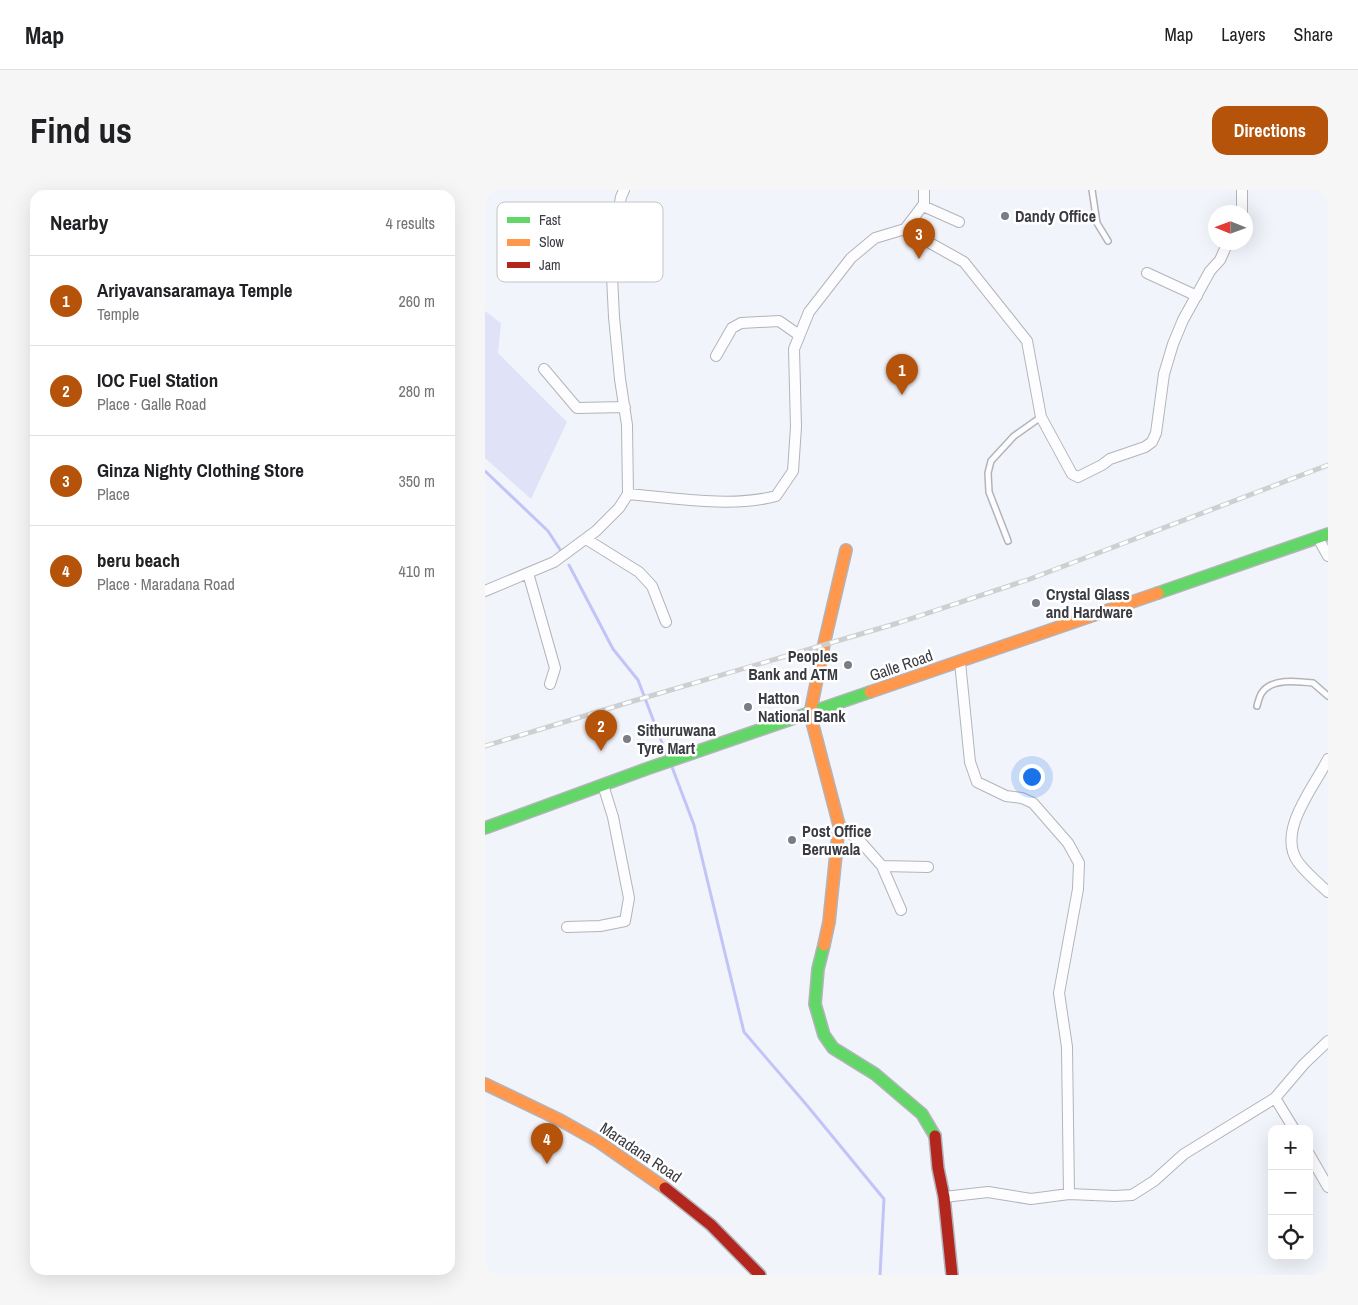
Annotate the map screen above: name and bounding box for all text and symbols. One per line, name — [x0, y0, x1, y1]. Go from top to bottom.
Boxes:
text: Map — [25, 19, 64, 51]
text: Map — [1165, 22, 1193, 47]
text: Layers — [1221, 22, 1266, 47]
text: Share — [1294, 22, 1333, 47]
button: Directions — [1212, 106, 1328, 155]
text: Find us — [30, 107, 132, 154]
legend — [497, 202, 663, 282]
place label: Dandy Office — [1015, 205, 1096, 227]
north arrow — [1208, 205, 1253, 250]
text: Nearby — [50, 208, 108, 237]
marker: Dandy Office — [999, 210, 1011, 222]
text: Fast — [539, 211, 561, 229]
text: 4 results — [385, 212, 435, 234]
pin: 3 — [903, 218, 935, 259]
text: Slow — [539, 233, 565, 251]
text: Jam — [539, 256, 561, 274]
text: Ariyavansaramaya Temple — [97, 277, 292, 303]
text: 1 — [62, 290, 70, 312]
text: 260 m — [399, 290, 435, 312]
text: Temple — [97, 303, 139, 325]
pin: 1 — [886, 354, 918, 395]
text: IOC Fuel Station — [97, 367, 218, 393]
text: 2 — [62, 380, 70, 402]
text: 280 m — [399, 380, 435, 402]
text: Place · Galle Road — [97, 393, 206, 415]
text: Ginza Nighty Clothing Store — [97, 457, 304, 483]
text: 3 — [62, 470, 70, 492]
text: 350 m — [399, 470, 435, 492]
text: Place — [97, 483, 130, 505]
text: beru beach — [97, 547, 180, 573]
text: 4 — [62, 560, 70, 582]
text: 410 m — [399, 560, 435, 582]
text: Place · Maradana Road — [97, 573, 235, 595]
place label: Crystal Glass and Hardware — [1046, 583, 1133, 623]
marker: Crystal Glass and Hardware — [1030, 597, 1042, 609]
street label: Galle Road — [866, 644, 936, 686]
place label: Peoples Bank and ATM — [748, 645, 838, 685]
marker: Peoples Bank and ATM — [842, 659, 854, 671]
place label: Hatton National Bank — [758, 687, 846, 727]
marker: Hatton National Bank — [742, 701, 754, 713]
pin: 2 — [585, 710, 617, 751]
place label: Sithuruwana Tyre Mart — [637, 719, 716, 759]
marker: Sithuruwana Tyre Mart — [621, 733, 633, 745]
your location — [1019, 764, 1045, 790]
place label: Post Office Beruwala — [802, 820, 871, 860]
marker: Post Office Beruwala — [786, 834, 798, 846]
street label: Maradana Road — [596, 1117, 686, 1187]
pin: 4 — [531, 1123, 563, 1164]
map controls — [1268, 1125, 1313, 1260]
button: + — [1268, 1125, 1313, 1170]
button: − — [1268, 1170, 1313, 1215]
button: locate — [1268, 1215, 1313, 1260]

